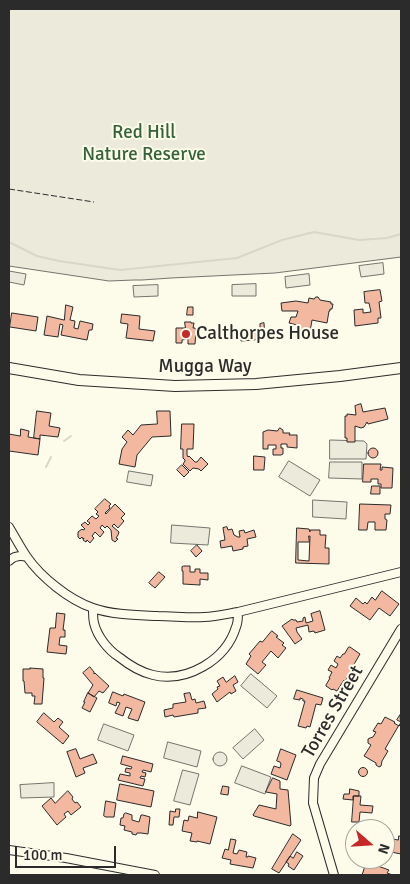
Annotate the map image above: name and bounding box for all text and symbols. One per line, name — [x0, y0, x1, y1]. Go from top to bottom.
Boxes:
park label: Red Hill Nature Reserve — [82, 122, 206, 166]
place label: Calthorpes House — [196, 323, 339, 345]
marker: Calthorpes House — [180, 328, 192, 340]
street label: Mugga Way — [158, 356, 252, 378]
street label: Torres Street — [297, 662, 369, 762]
north arrow — [345, 819, 395, 869]
scale bar — [18, 836, 119, 868]
text: N — [374, 841, 393, 856]
text: 100 m — [23, 846, 63, 864]

